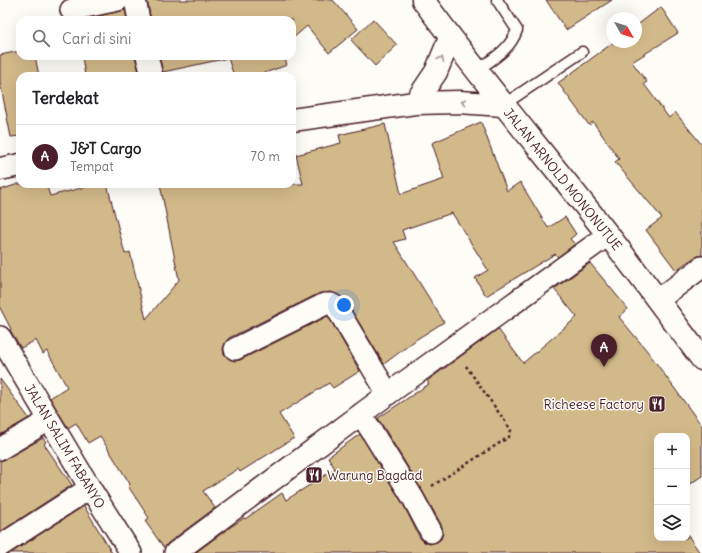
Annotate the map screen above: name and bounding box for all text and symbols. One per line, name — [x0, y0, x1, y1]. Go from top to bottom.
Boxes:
north arrow — [606, 12, 642, 48]
search box — [16, 16, 296, 60]
icon: search — [30, 27, 52, 49]
text: Cari di sini — [62, 29, 131, 48]
one-way arrow — [437, 56, 445, 63]
text: Terdekat — [32, 87, 99, 109]
one-way arrow — [461, 98, 467, 107]
street label: JALAN ARNOLD MONONUTUE — [500, 105, 626, 254]
text: J&T Cargo — [70, 139, 141, 158]
text: A — [41, 148, 49, 165]
text: 70 m — [251, 148, 280, 165]
text: Tempat — [70, 158, 114, 175]
your location — [334, 295, 354, 315]
pin: A — [591, 334, 617, 367]
street label: JALAN SALIM FABANYO — [21, 381, 109, 512]
restaurant icon: Richeese Factory — [647, 394, 667, 414]
place label: Richeese Factory — [544, 396, 644, 413]
map controls — [654, 433, 690, 541]
button: + — [654, 433, 690, 469]
restaurant icon: Warung Bagdad — [304, 465, 324, 485]
place label: Warung Bagdad — [327, 467, 423, 484]
button: − — [654, 469, 690, 505]
button: layers — [654, 505, 690, 541]

